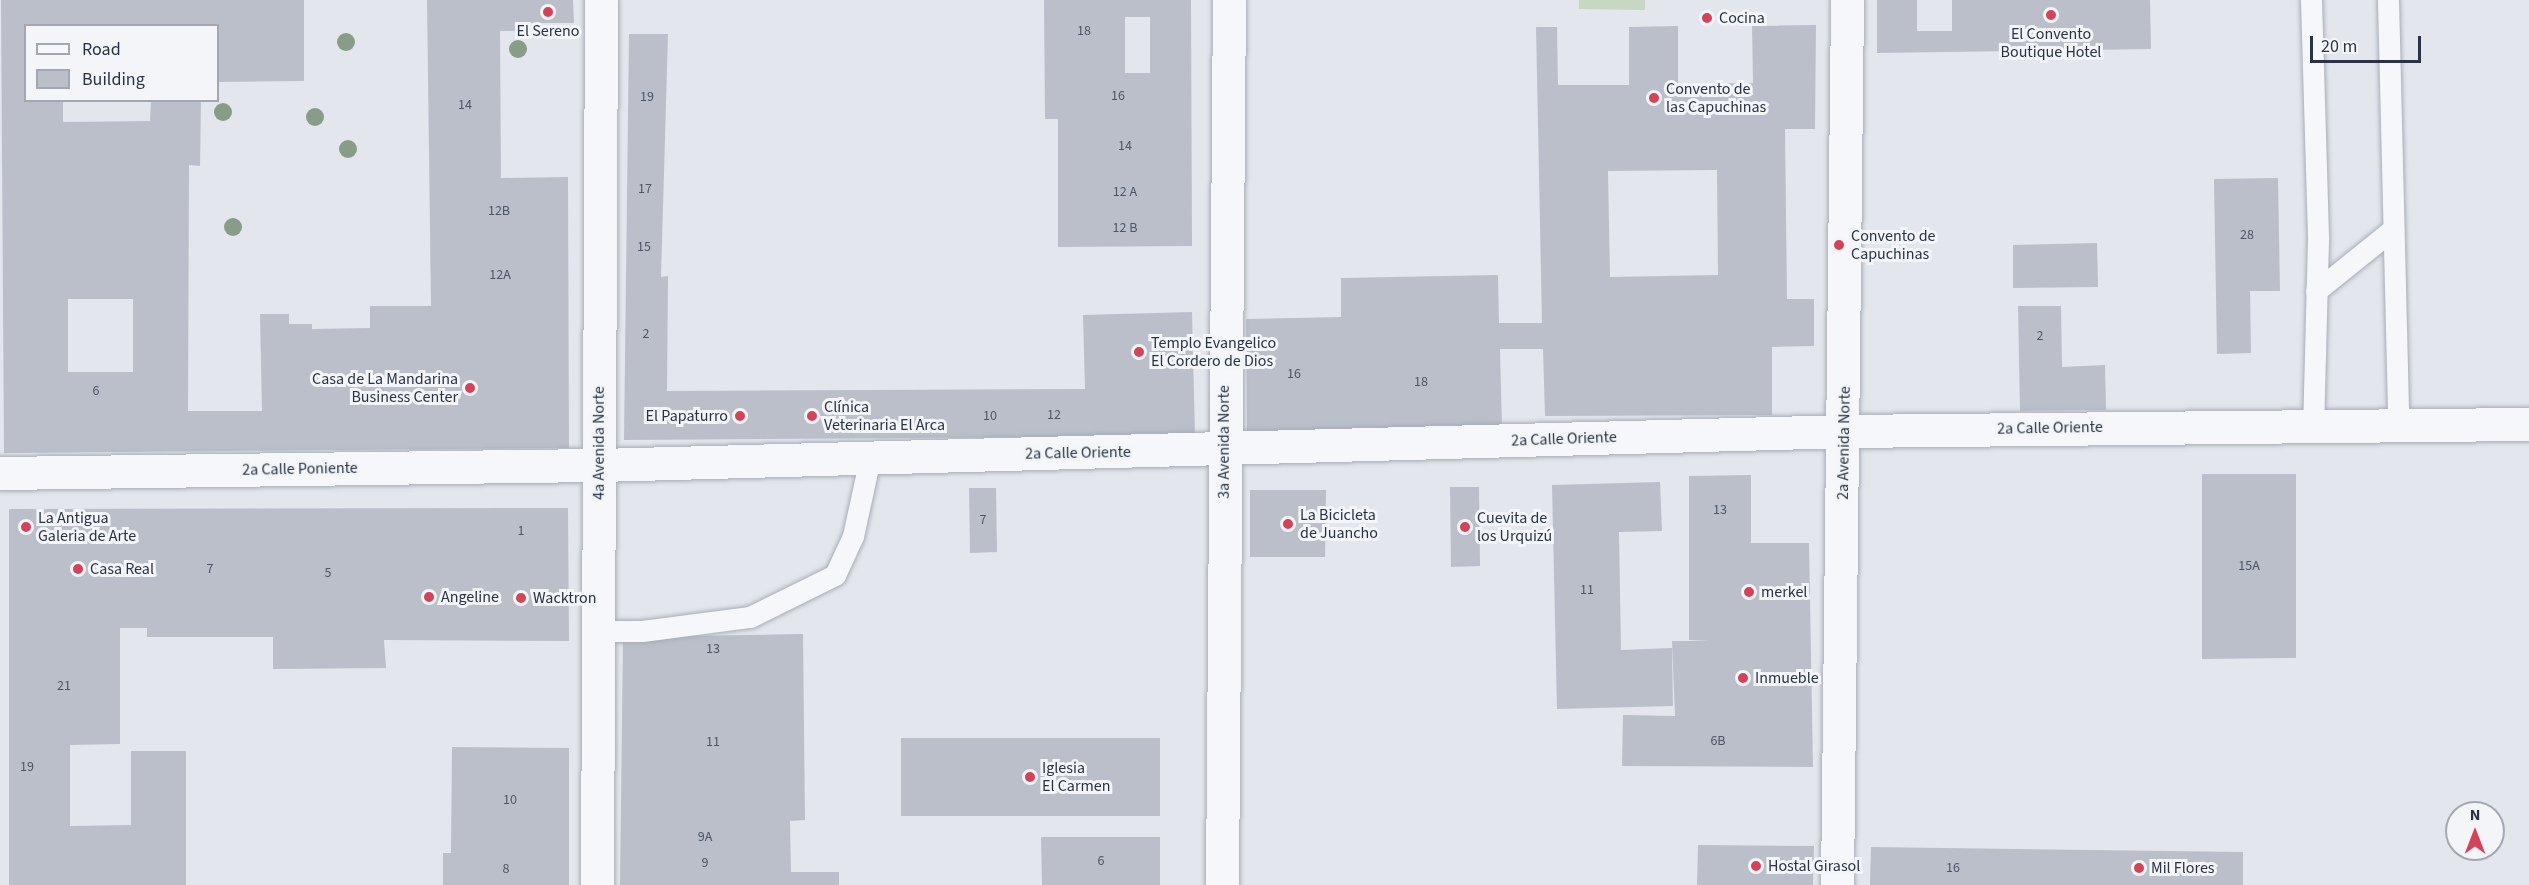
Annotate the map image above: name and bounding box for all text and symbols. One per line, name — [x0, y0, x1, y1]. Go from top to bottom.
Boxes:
marker: El Sereno — [541, 5, 555, 19]
place label: Cocina — [1719, 8, 1765, 28]
marker: El Convento Boutique Hotel — [2044, 8, 2058, 22]
marker: Cocina — [1700, 11, 1714, 25]
place label: El Sereno — [517, 21, 579, 41]
house number: 18 — [1077, 23, 1091, 39]
legend — [24, 24, 219, 102]
place label: El Convento Boutique Hotel — [2001, 24, 2101, 62]
scale bar — [2313, 24, 2424, 62]
text: 20 m — [2321, 34, 2357, 59]
text: Road — [82, 37, 121, 62]
text: Building — [82, 67, 145, 92]
place label: Convento de las Capuchinas — [1666, 79, 1766, 117]
house number: 16 — [1111, 88, 1125, 104]
house number: 19 — [640, 89, 654, 105]
marker: Convento de las Capuchinas — [1647, 91, 1661, 105]
house number: 14 — [458, 97, 472, 113]
house number: 14 — [1118, 138, 1132, 154]
house number: 17 — [638, 181, 652, 197]
house number: 12 A — [1113, 184, 1137, 200]
house number: 12B — [488, 203, 510, 219]
house number: 12 B — [1113, 220, 1137, 236]
place label: Convento de Capuchinas — [1851, 226, 1936, 264]
house number: 28 — [2240, 227, 2254, 243]
marker: Convento de Capuchinas — [1832, 238, 1846, 252]
house number: 15 — [637, 239, 651, 255]
house number: 12A — [489, 267, 511, 283]
house number: 2 — [643, 326, 649, 342]
house number: 2 — [2037, 328, 2043, 344]
place label: Templo Evangelico El Cordero de Dios — [1151, 333, 1276, 371]
marker: Templo Evangelico El Cordero de Dios — [1132, 345, 1146, 359]
house number: 16 — [1287, 366, 1301, 382]
place label: Casa de La Mandarina Business Center — [312, 369, 458, 407]
house number: 18 — [1414, 374, 1428, 390]
marker: Casa de La Mandarina Business Center — [463, 381, 477, 395]
house number: 6 — [93, 383, 99, 399]
street label: 3a Avenida Norte — [1214, 385, 1234, 499]
street label: 4a Avenida Norte — [589, 386, 609, 500]
street label: 2a Avenida Norte — [1833, 386, 1855, 500]
place label: Clínica Veterinaria El Arca — [824, 397, 945, 435]
place label: El Papaturro — [646, 406, 728, 426]
house number: 12 — [1047, 407, 1061, 423]
house number: 10 — [983, 408, 997, 424]
marker: El Papaturro — [733, 409, 747, 423]
marker: Clínica Veterinaria El Arca — [805, 409, 819, 423]
street label: 2a Calle Oriente — [1997, 417, 2103, 439]
street label: 2a Calle Oriente — [1511, 428, 1617, 450]
street label: 2a Calle Oriente — [1025, 442, 1131, 464]
street label: 2a Calle Poniente — [242, 458, 358, 480]
house number: 13 — [1713, 502, 1727, 518]
place label: La Bicicleta de Juancho — [1300, 505, 1378, 543]
place label: La Antigua Galeria de Arte — [38, 508, 136, 546]
place label: Cuevita de los Urquizú — [1477, 508, 1552, 546]
house number: 7 — [980, 512, 986, 528]
marker: La Bicicleta de Juancho — [1281, 517, 1295, 531]
marker: La Antigua Galeria de Arte — [19, 520, 33, 534]
marker: Cuevita de los Urquizú — [1458, 520, 1472, 534]
house number: 1 — [518, 523, 524, 539]
house number: 15A — [2238, 558, 2260, 574]
place label: Casa Real — [90, 559, 154, 579]
house number: 7 — [207, 561, 213, 577]
marker: Casa Real — [71, 562, 85, 576]
house number: 5 — [325, 565, 331, 581]
house number: 11 — [1580, 582, 1594, 598]
place label: merkel — [1761, 582, 1807, 602]
marker: merkel — [1742, 585, 1756, 599]
place label: Angeline — [441, 587, 499, 607]
place label: Wacktron — [533, 588, 596, 608]
marker: Angeline — [422, 590, 436, 604]
marker: Wacktron — [514, 591, 528, 605]
house number: 13 — [706, 641, 720, 657]
place label: Inmueble — [1755, 668, 1819, 688]
marker: Inmueble — [1736, 671, 1750, 685]
house number: 21 — [57, 678, 71, 694]
house number: 6B — [1710, 733, 1726, 749]
house number: 11 — [706, 734, 720, 750]
place label: Iglesia El Carmen — [1042, 758, 1110, 796]
house number: 19 — [20, 759, 34, 775]
marker: Iglesia El Carmen — [1023, 770, 1037, 784]
house number: 10 — [503, 792, 517, 808]
north arrow — [2445, 801, 2505, 861]
text: N — [2470, 804, 2480, 826]
house number: 9A — [698, 829, 712, 845]
house number: 6 — [1098, 853, 1104, 869]
house number: 9 — [702, 855, 708, 871]
place label: Hostal Girasol — [1768, 856, 1860, 876]
place label: Mil Flores — [2151, 858, 2215, 878]
marker: Hostal Girasol — [1749, 859, 1763, 873]
house number: 16 — [1946, 860, 1960, 876]
house number: 8 — [503, 861, 509, 877]
marker: Mil Flores — [2132, 861, 2146, 875]

